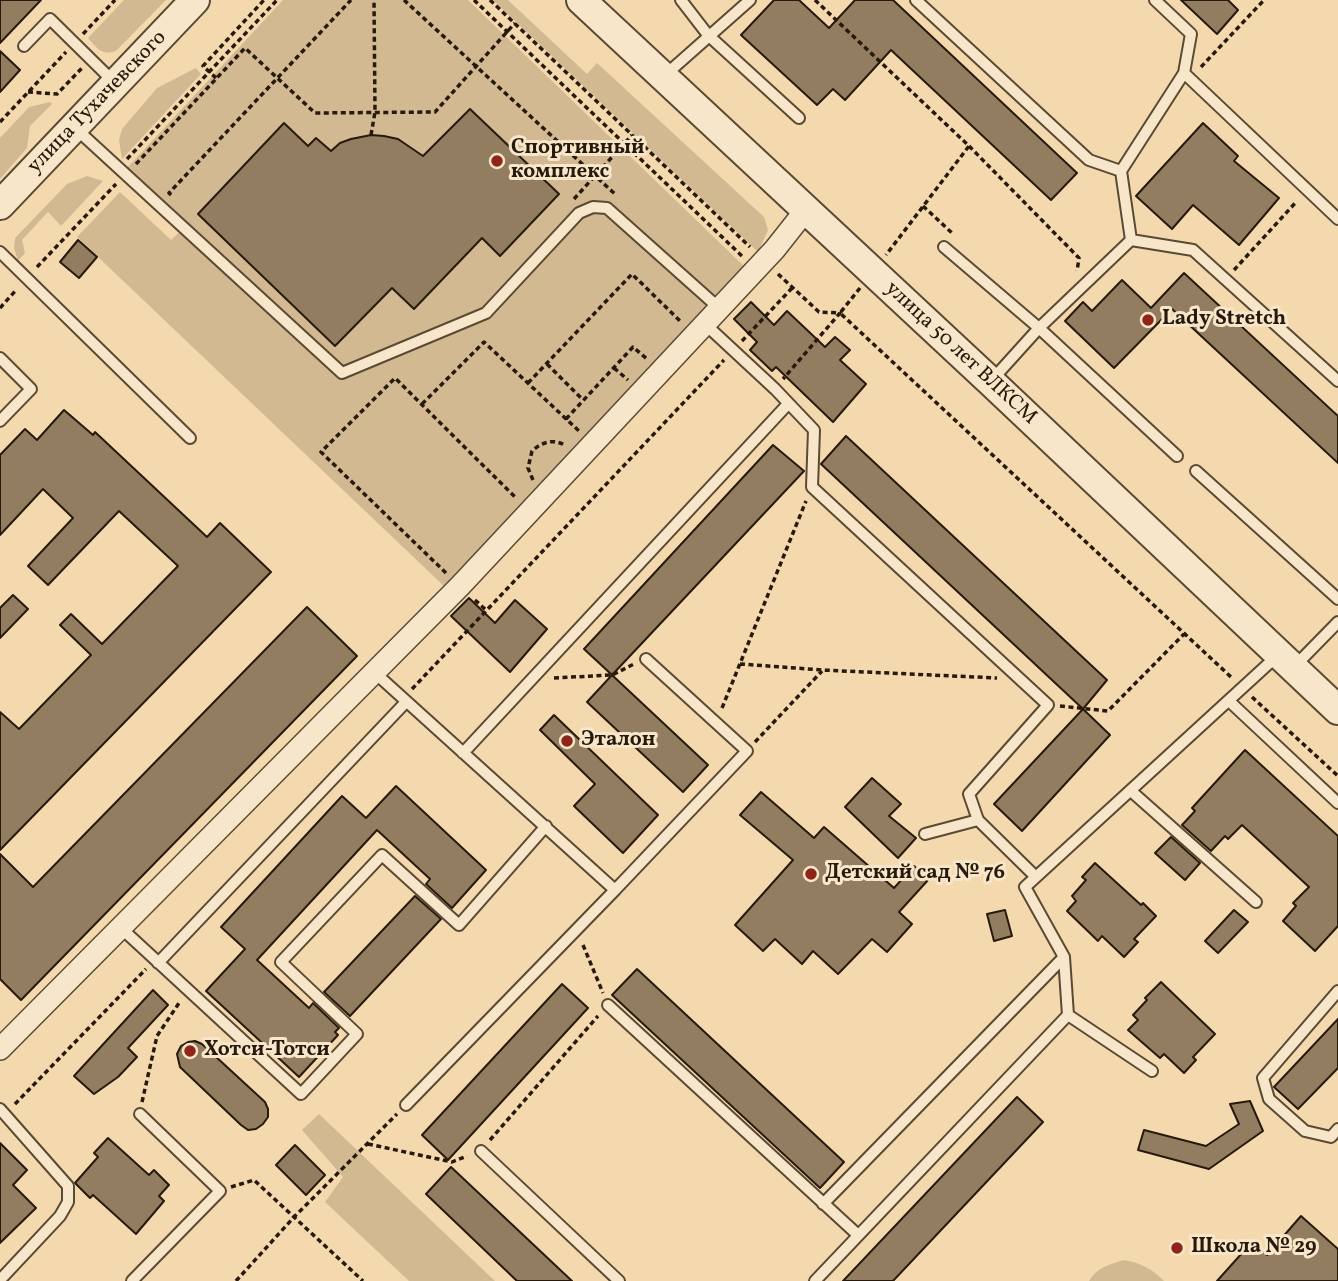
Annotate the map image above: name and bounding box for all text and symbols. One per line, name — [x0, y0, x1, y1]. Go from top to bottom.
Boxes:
street label: улица Тухачевского — [23, 26, 173, 180]
place label: Спортивный комплекс — [511, 136, 645, 186]
marker: Спортивный комплекс — [489, 153, 505, 169]
street label: улица 50 лет ВЛКСМ — [879, 277, 1041, 431]
place label: Lady Stretch — [1162, 307, 1286, 333]
marker: Lady Stretch — [1140, 312, 1156, 328]
place label: Эталон — [581, 728, 655, 754]
marker: Эталон — [559, 733, 575, 749]
place label: Детский сад № 76 — [825, 861, 1005, 887]
marker: Детский сад № 76 — [803, 866, 819, 882]
place label: Хотси-Тотси — [204, 1038, 330, 1064]
marker: Хотси-Тотси — [182, 1043, 198, 1059]
place label: Школа № 29 — [1191, 1235, 1317, 1261]
marker: Школа № 29 — [1169, 1240, 1185, 1256]

